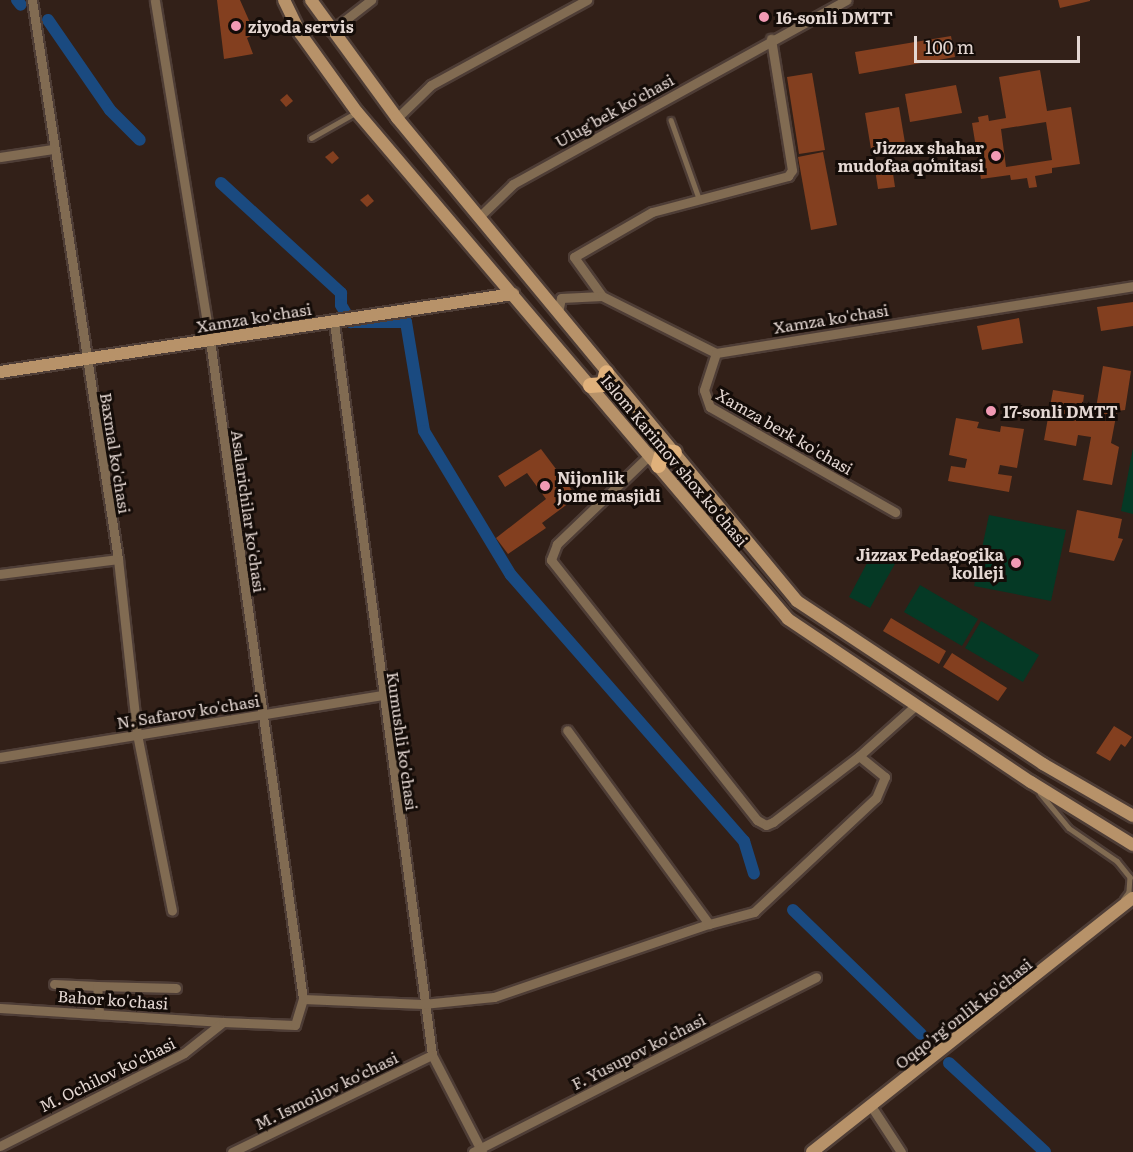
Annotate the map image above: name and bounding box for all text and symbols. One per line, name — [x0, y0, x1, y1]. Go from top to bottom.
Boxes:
place label: 16-sonli DMTT — [776, 7, 893, 27]
marker: 16-sonli DMTT — [757, 10, 771, 24]
place label: ziyoda servis — [248, 16, 354, 36]
marker: ziyoda servis — [229, 19, 243, 33]
scale bar — [917, 24, 1084, 62]
text: 100 m — [925, 33, 974, 60]
street label: Ulug'bek ko'chasi — [551, 69, 677, 151]
place label: Jizzax shahar mudofaa qoʻmitasi — [837, 137, 984, 175]
marker: Jizzax shahar mudofaa qoʻmitasi — [989, 149, 1003, 163]
street label: Xamza ko'chasi — [195, 298, 313, 336]
street label: Xamza ko'chasi — [772, 299, 890, 337]
street label: Islom Karimov shox ko'chasi — [598, 370, 752, 550]
street label: Xamza berk ko'chasi — [713, 384, 857, 478]
street label: Baxmal ko'chasi — [97, 391, 135, 515]
place label: 17-sonli DMTT — [1003, 401, 1118, 421]
marker: 17-sonli DMTT — [984, 404, 998, 418]
street label: Asalarichilar ko'chasi — [228, 428, 270, 594]
place label: Nijonlik jome masjidi — [557, 467, 661, 505]
marker: Nijonlik jome masjidi — [538, 479, 552, 493]
place label: Jizzax Pedagogika kolleji — [856, 544, 1004, 582]
marker: Jizzax Pedagogika kolleji — [1009, 556, 1023, 570]
street label: Kumushli ko'chasi — [384, 670, 422, 812]
street label: N. Safarov ko'chasi — [115, 690, 261, 732]
street label: Oqqo'rg'onlik ko'chasi — [891, 954, 1035, 1072]
street label: Bahor ko'chasi — [57, 986, 169, 1012]
street label: F. Yusupov ko'chasi — [568, 1009, 708, 1093]
street label: M. Ochilov ko'chasi — [36, 1033, 178, 1115]
street label: M. Ismoilov ko'chasi — [251, 1047, 401, 1133]

